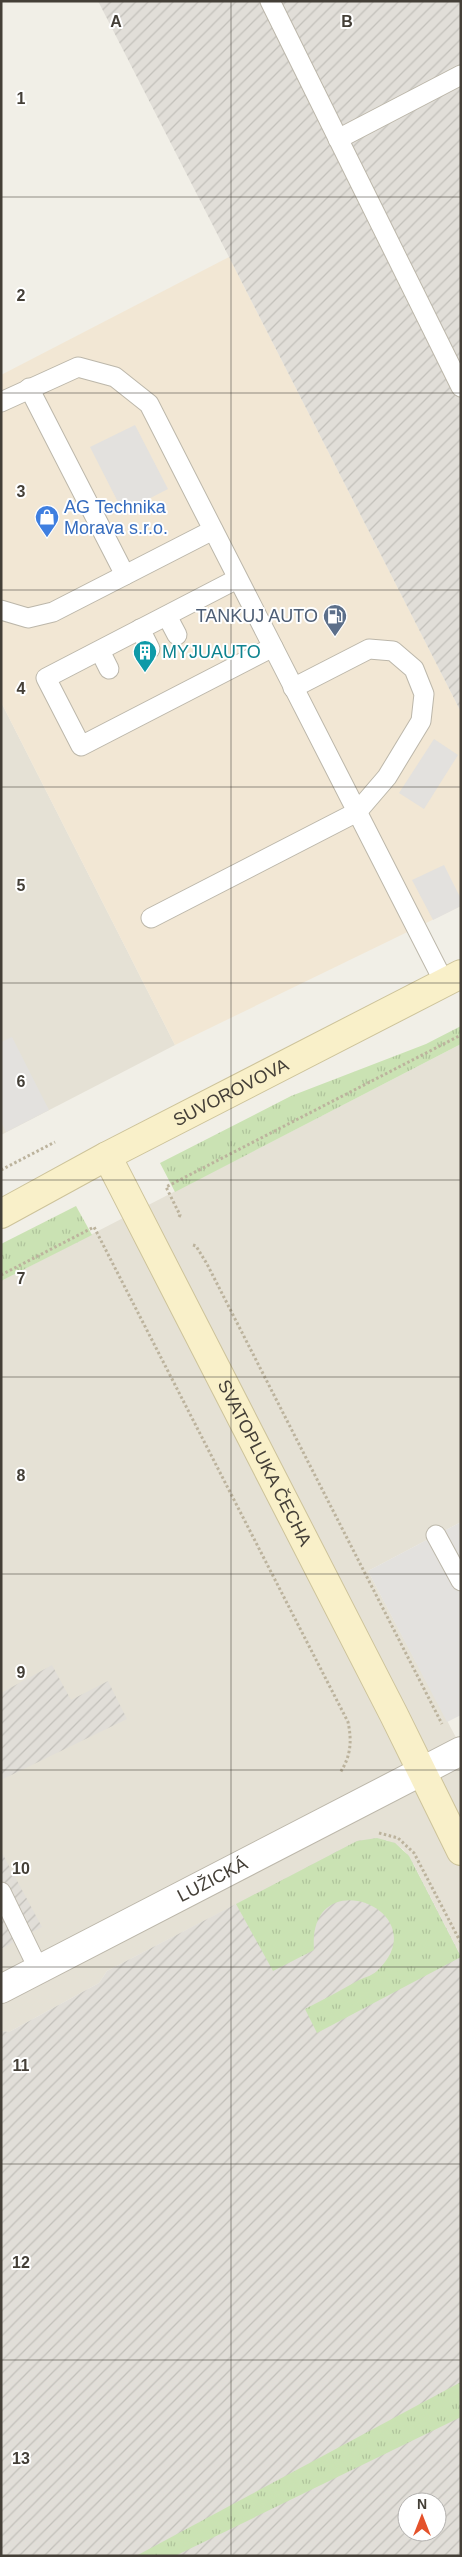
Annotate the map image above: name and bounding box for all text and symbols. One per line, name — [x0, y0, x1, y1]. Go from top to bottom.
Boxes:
text: A — [110, 13, 122, 30]
text: B — [341, 13, 353, 30]
text: 1 — [17, 90, 26, 107]
text: 2 — [17, 287, 26, 304]
text: 3 — [17, 483, 26, 500]
place label: AG Technika Morava s.r.o. — [64, 497, 168, 538]
shop icon: AG Technika Morava s.r.o. — [34, 504, 60, 538]
fuel station icon: TANKUJ AUTO — [322, 603, 348, 637]
place label: TANKUJ AUTO — [196, 606, 318, 626]
building icon: MYJUAUTO — [132, 639, 158, 673]
place label: MYJUAUTO — [162, 642, 261, 662]
text: 4 — [17, 680, 26, 697]
text: 5 — [17, 877, 26, 894]
street label: SUVOROVOVA — [170, 1054, 292, 1130]
text: 6 — [17, 1073, 26, 1090]
text: 7 — [17, 1270, 26, 1287]
street label: SVATOPLUKA ČECHA — [214, 1376, 316, 1549]
text: 8 — [17, 1467, 26, 1484]
text: 9 — [17, 1664, 26, 1681]
street label: LUŽICKÁ — [174, 1853, 251, 1906]
text: 10 — [12, 1860, 30, 1877]
text: 11 — [13, 2057, 30, 2074]
text: 12 — [12, 2254, 30, 2271]
text: 13 — [12, 2450, 30, 2467]
north arrow — [397, 2492, 447, 2542]
text: N — [417, 2496, 427, 2512]

